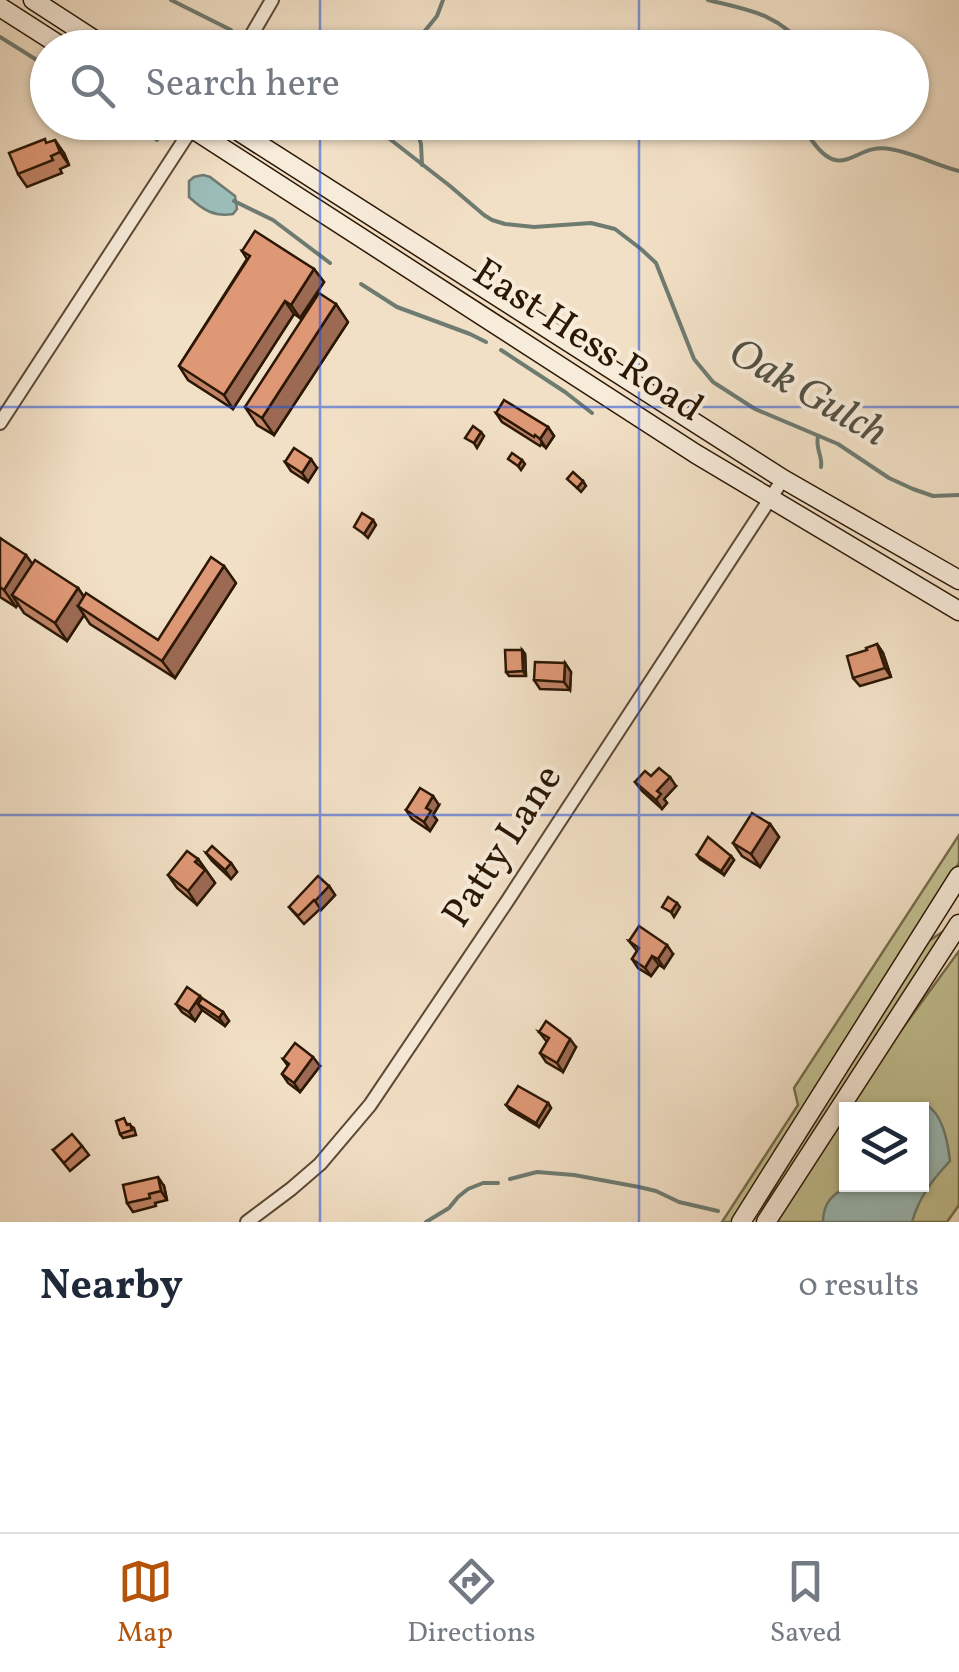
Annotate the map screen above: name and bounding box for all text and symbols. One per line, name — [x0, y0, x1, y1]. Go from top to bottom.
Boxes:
search box — [30, 30, 929, 140]
icon: search — [65, 58, 120, 113]
text: Search here — [145, 59, 340, 112]
street label: East Hess Road — [461, 246, 713, 438]
water label: Oak Gulch — [717, 325, 897, 463]
street label: Patty Lane — [430, 755, 578, 939]
map controls — [839, 1102, 929, 1192]
button: layers — [839, 1102, 929, 1192]
text: Nearby — [40, 1258, 183, 1317]
text: 0 results — [799, 1265, 919, 1309]
tab: Map — [117, 1554, 173, 1653]
tab: Directions — [407, 1554, 536, 1653]
tab: Saved — [770, 1554, 842, 1653]

